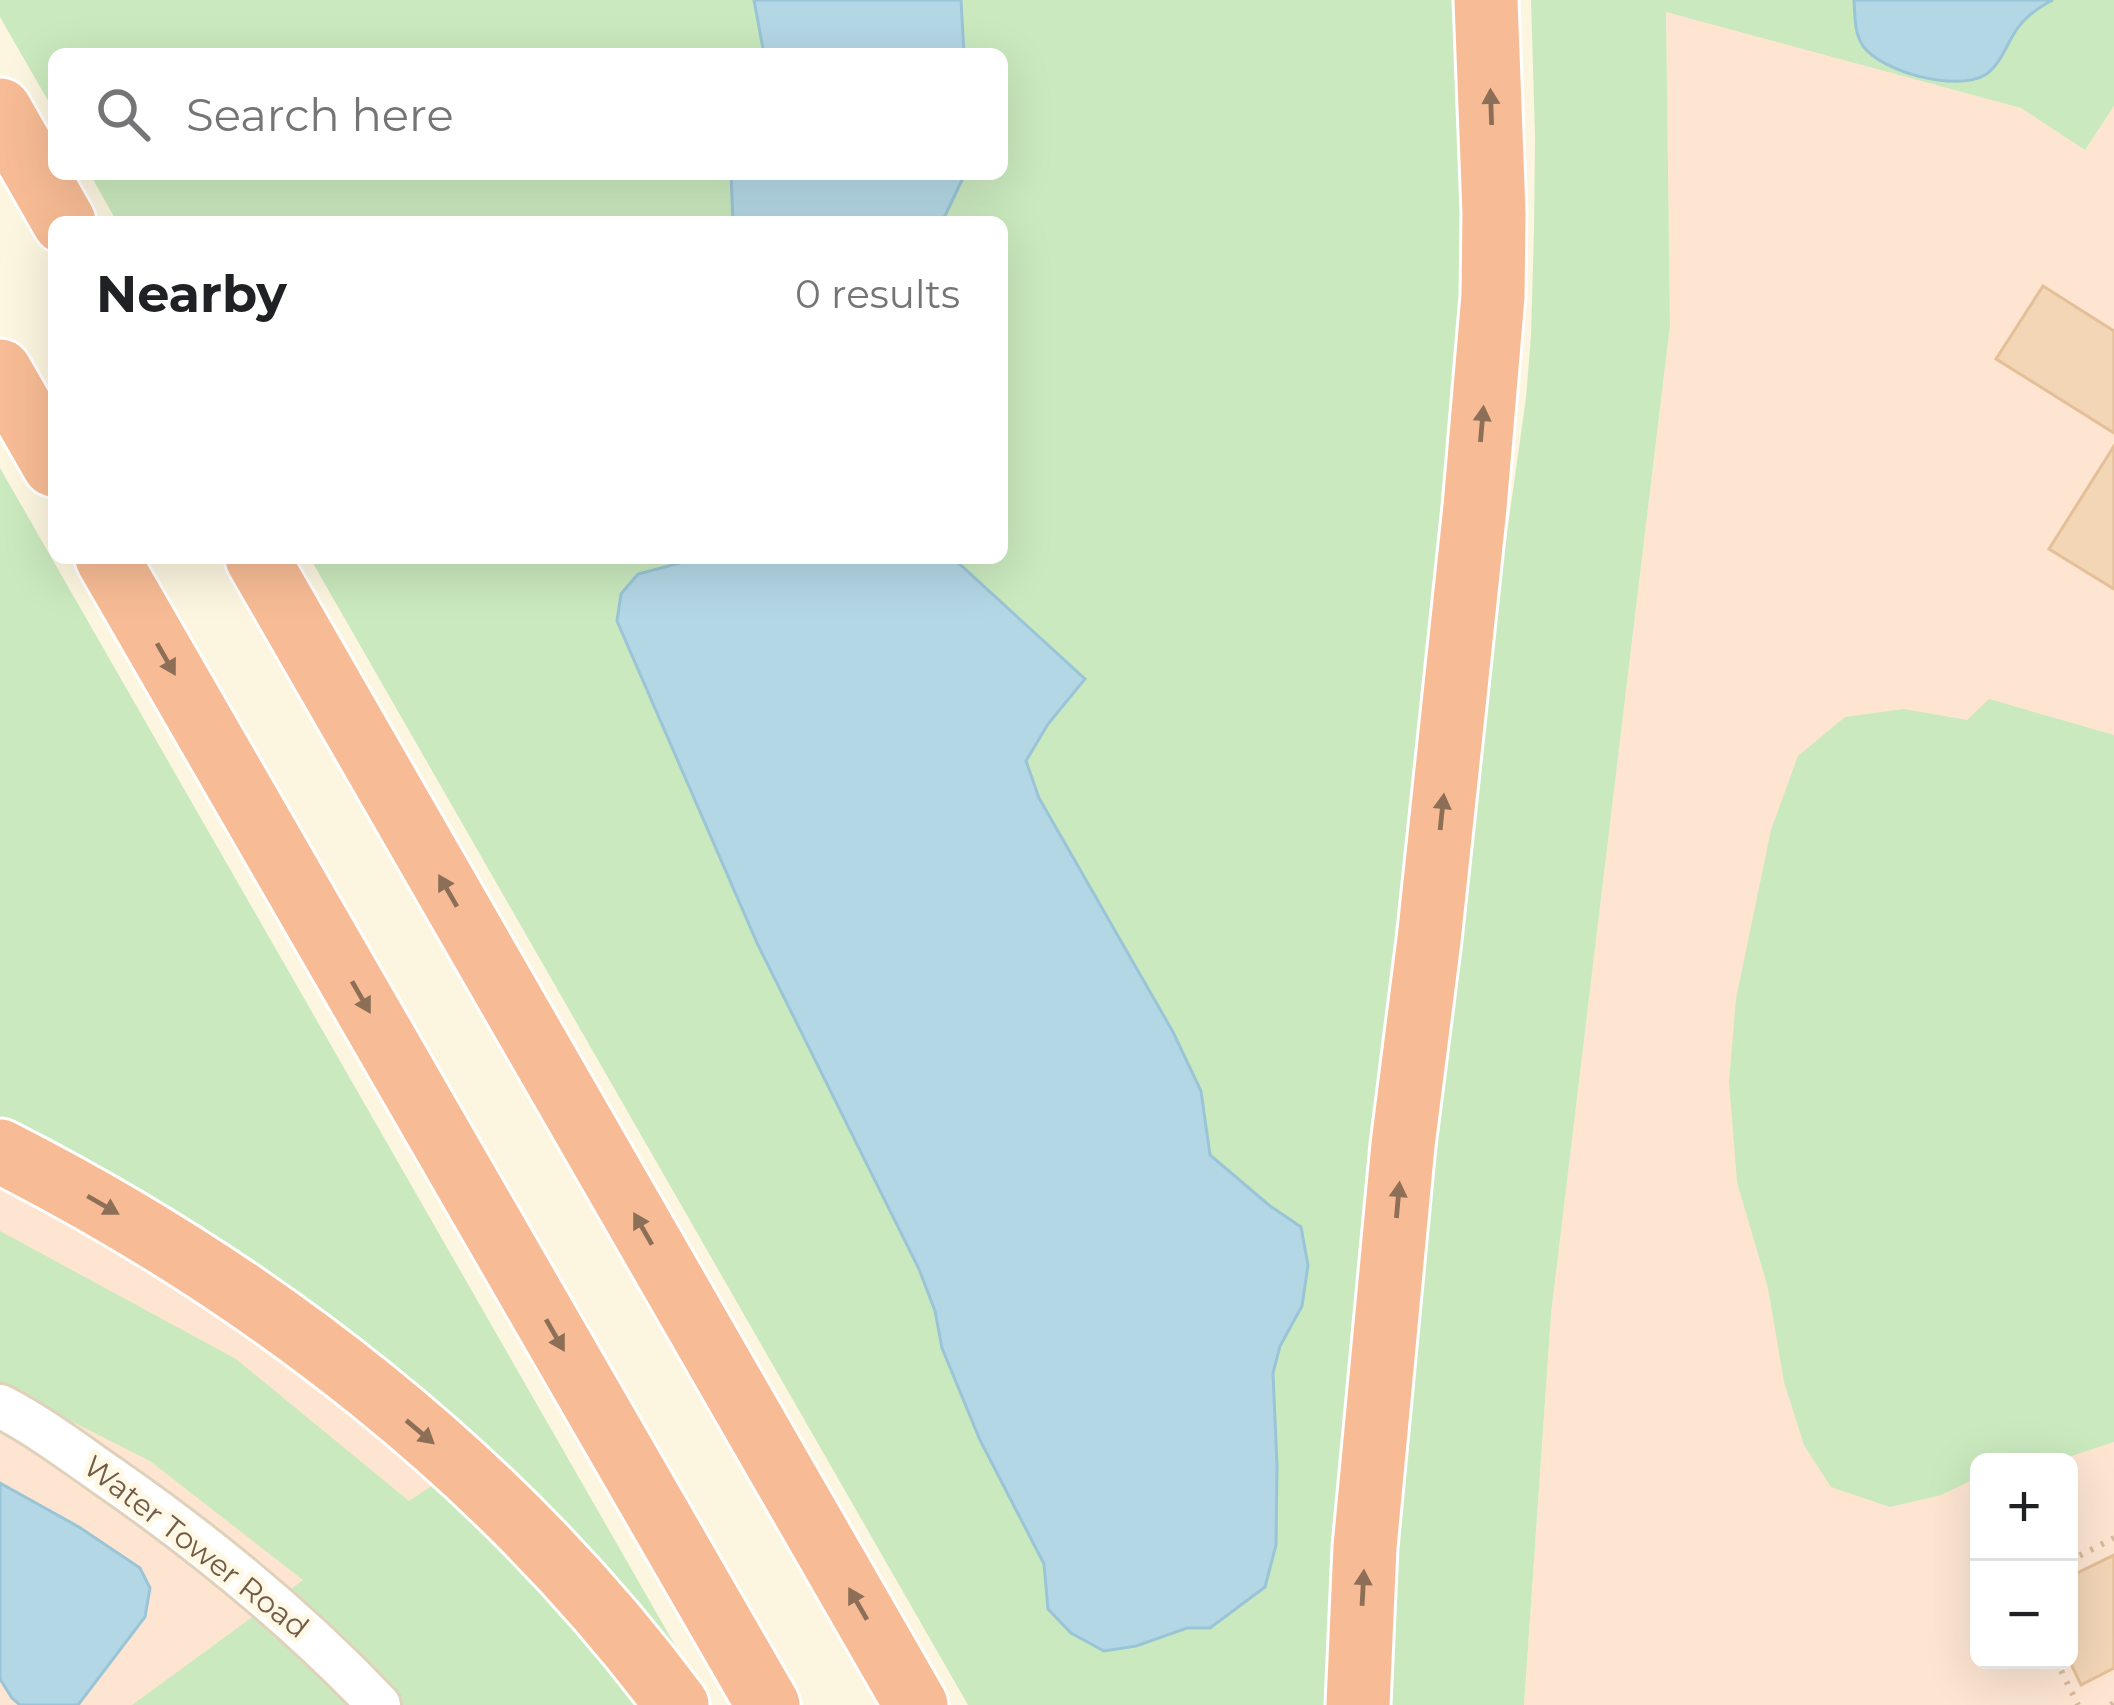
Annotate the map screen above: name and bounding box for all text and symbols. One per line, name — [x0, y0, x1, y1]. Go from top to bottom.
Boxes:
search box — [48, 48, 1008, 180]
icon: search — [90, 81, 156, 147]
text: Search here — [186, 87, 454, 142]
one-way arrow — [1481, 87, 1500, 125]
text: Nearby — [96, 263, 287, 325]
text: 0 results — [795, 270, 960, 318]
one-way arrow — [1473, 405, 1492, 442]
one-way arrow — [154, 643, 175, 676]
one-way arrow — [1433, 793, 1452, 830]
one-way arrow — [439, 874, 460, 908]
one-way arrow — [349, 981, 370, 1014]
one-way arrow — [1389, 1181, 1408, 1218]
one-way arrow — [87, 1194, 120, 1215]
one-way arrow — [633, 1212, 654, 1246]
one-way arrow — [544, 1318, 565, 1352]
one-way arrow — [405, 1418, 435, 1444]
street label: Water Tower Road — [76, 1447, 316, 1646]
map controls — [1970, 1453, 2078, 1669]
button: + — [1970, 1453, 2078, 1561]
button: − — [1970, 1561, 2078, 1669]
one-way arrow — [1354, 1568, 1373, 1606]
one-way arrow — [848, 1587, 869, 1620]

